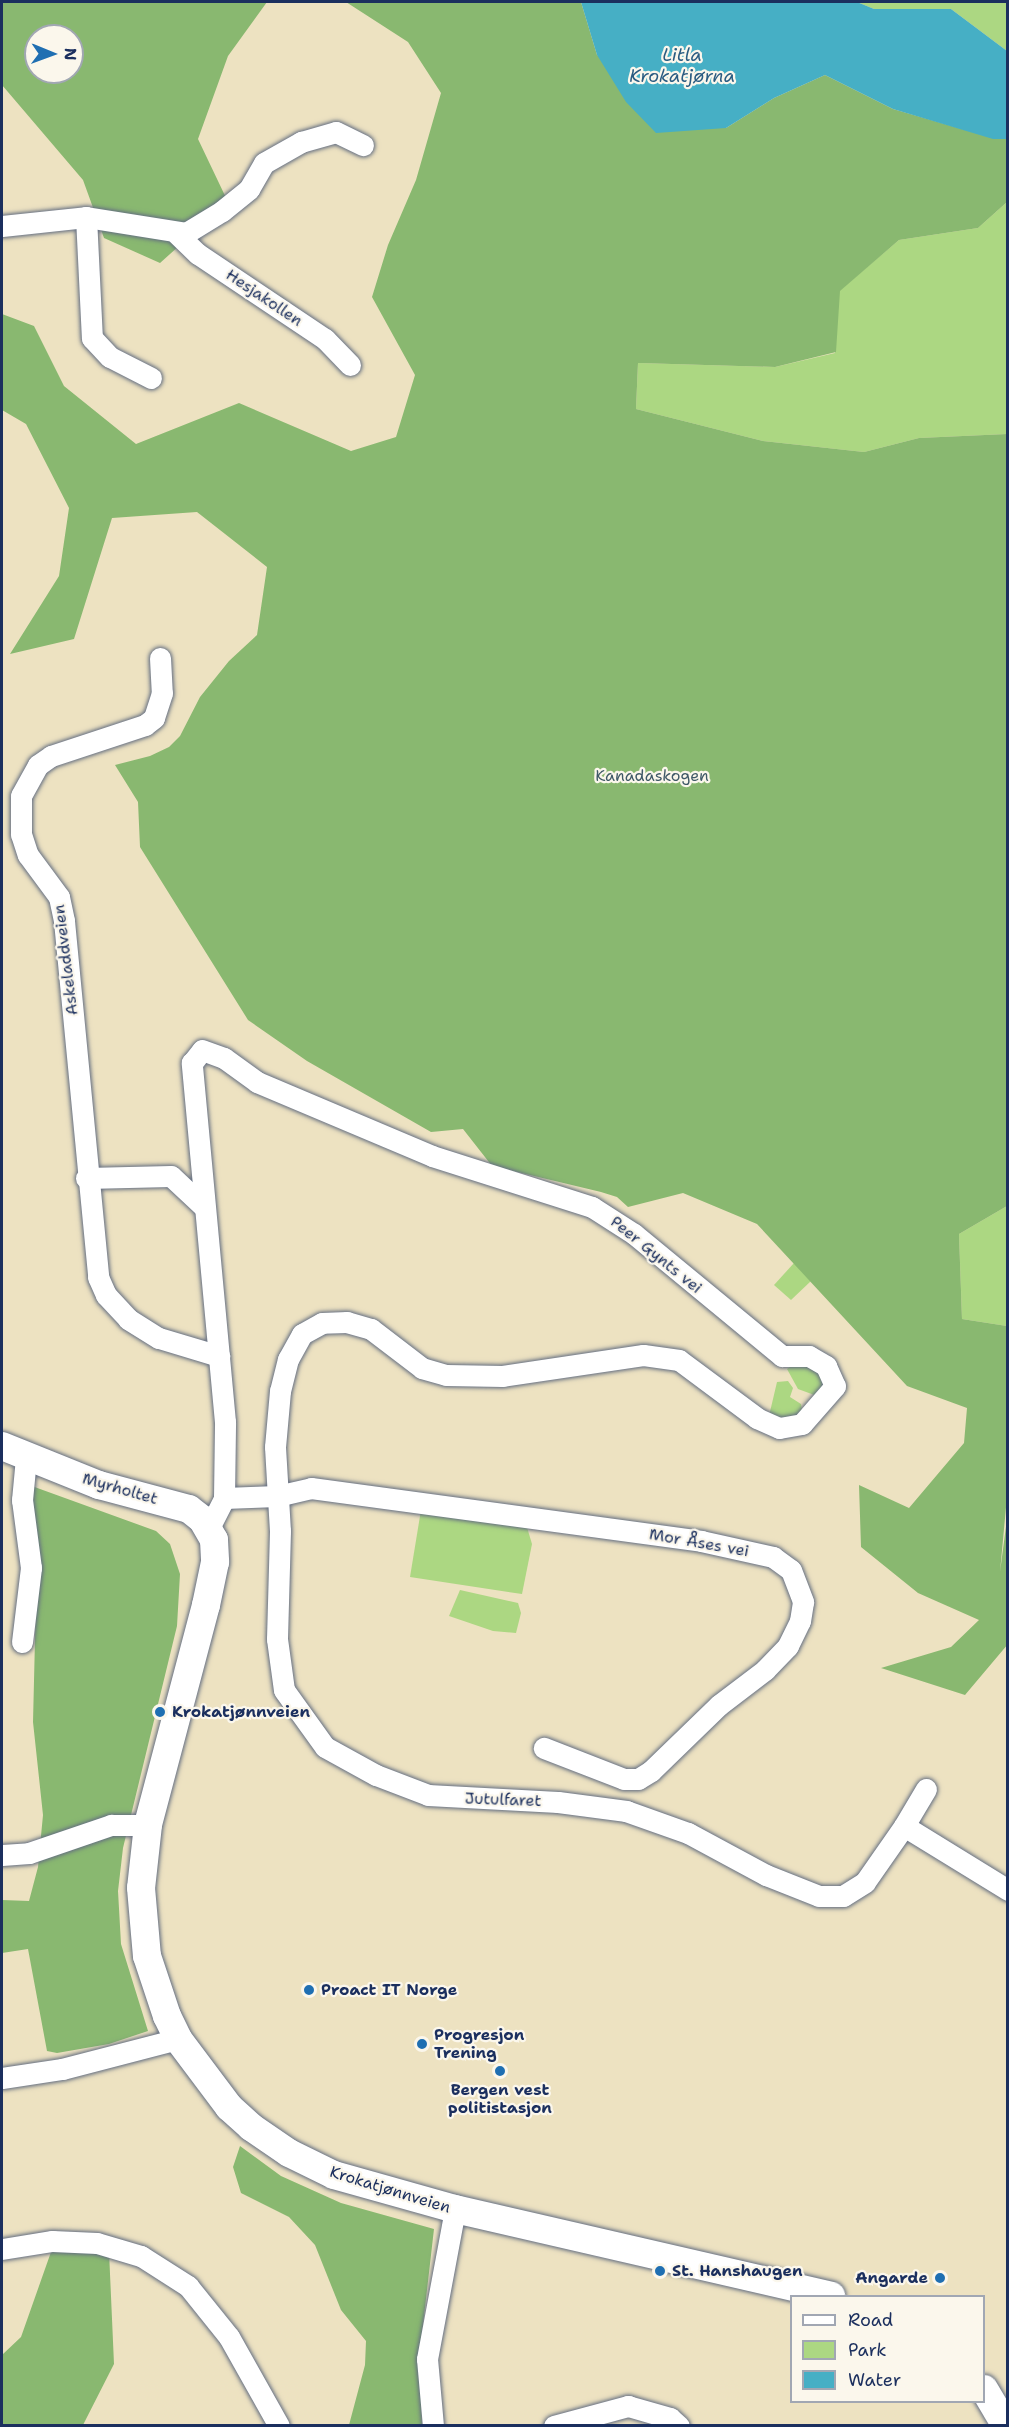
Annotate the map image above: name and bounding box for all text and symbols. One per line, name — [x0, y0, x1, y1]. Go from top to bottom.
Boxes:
north arrow — [24, 24, 84, 84]
water label: Litla Krokatjørna — [629, 45, 735, 88]
text: N — [60, 48, 81, 61]
street label: Hesjakollen — [222, 265, 306, 331]
park label: Kanadaskogen — [595, 766, 709, 786]
street label: Askeladdveien — [50, 904, 82, 1016]
street label: Peer Gynts vei — [606, 1212, 706, 1298]
street label: Myrholtet — [80, 1469, 160, 1509]
street label: Mor Åses vei — [648, 1525, 750, 1561]
place label: Krokatjønnveien — [172, 1702, 310, 1722]
marker: Krokatjønnveien — [153, 1705, 167, 1719]
street label: Jutulfaret — [464, 1789, 542, 1811]
place label: Proact IT Norge — [321, 1980, 457, 2000]
marker: Proact IT Norge — [302, 1983, 316, 1997]
place label: Progresjon Trening — [434, 2025, 524, 2063]
marker: Progresjon Trening — [415, 2037, 429, 2051]
marker: Bergen vest politistasjon — [493, 2064, 507, 2078]
place label: Bergen vest politistasjon — [448, 2080, 552, 2118]
street label: Krokatjønnveien — [327, 2163, 453, 2217]
place label: St. Hanshaugen — [672, 2261, 803, 2281]
marker: St. Hanshaugen — [653, 2264, 667, 2278]
place label: Angarde — [855, 2268, 928, 2288]
marker: Angarde — [933, 2271, 947, 2285]
legend — [790, 2295, 985, 2403]
text: Road — [848, 2308, 893, 2332]
text: Park — [848, 2338, 887, 2362]
text: Water — [848, 2368, 901, 2392]

